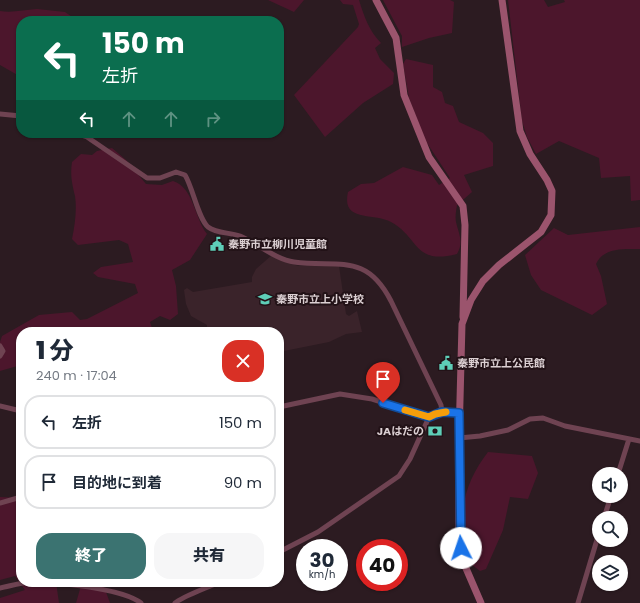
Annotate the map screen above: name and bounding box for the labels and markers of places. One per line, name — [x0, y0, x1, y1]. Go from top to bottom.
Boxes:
public building icon: 秦野市立柳川児童館 — [209, 236, 225, 252]
place label: 秦野市立柳川児童館 — [228, 236, 327, 252]
school or university icon: 秦野市立上小学校 — [257, 291, 273, 307]
place label: 秦野市立上小学校 — [276, 291, 364, 307]
public building icon: 秦野市立上公民館 — [438, 355, 454, 371]
place label: 秦野市立上公民館 — [457, 355, 545, 371]
pin — [366, 362, 400, 403]
place label: JAはだの — [377, 423, 424, 439]
bank icon: JAはだの — [427, 423, 443, 439]

